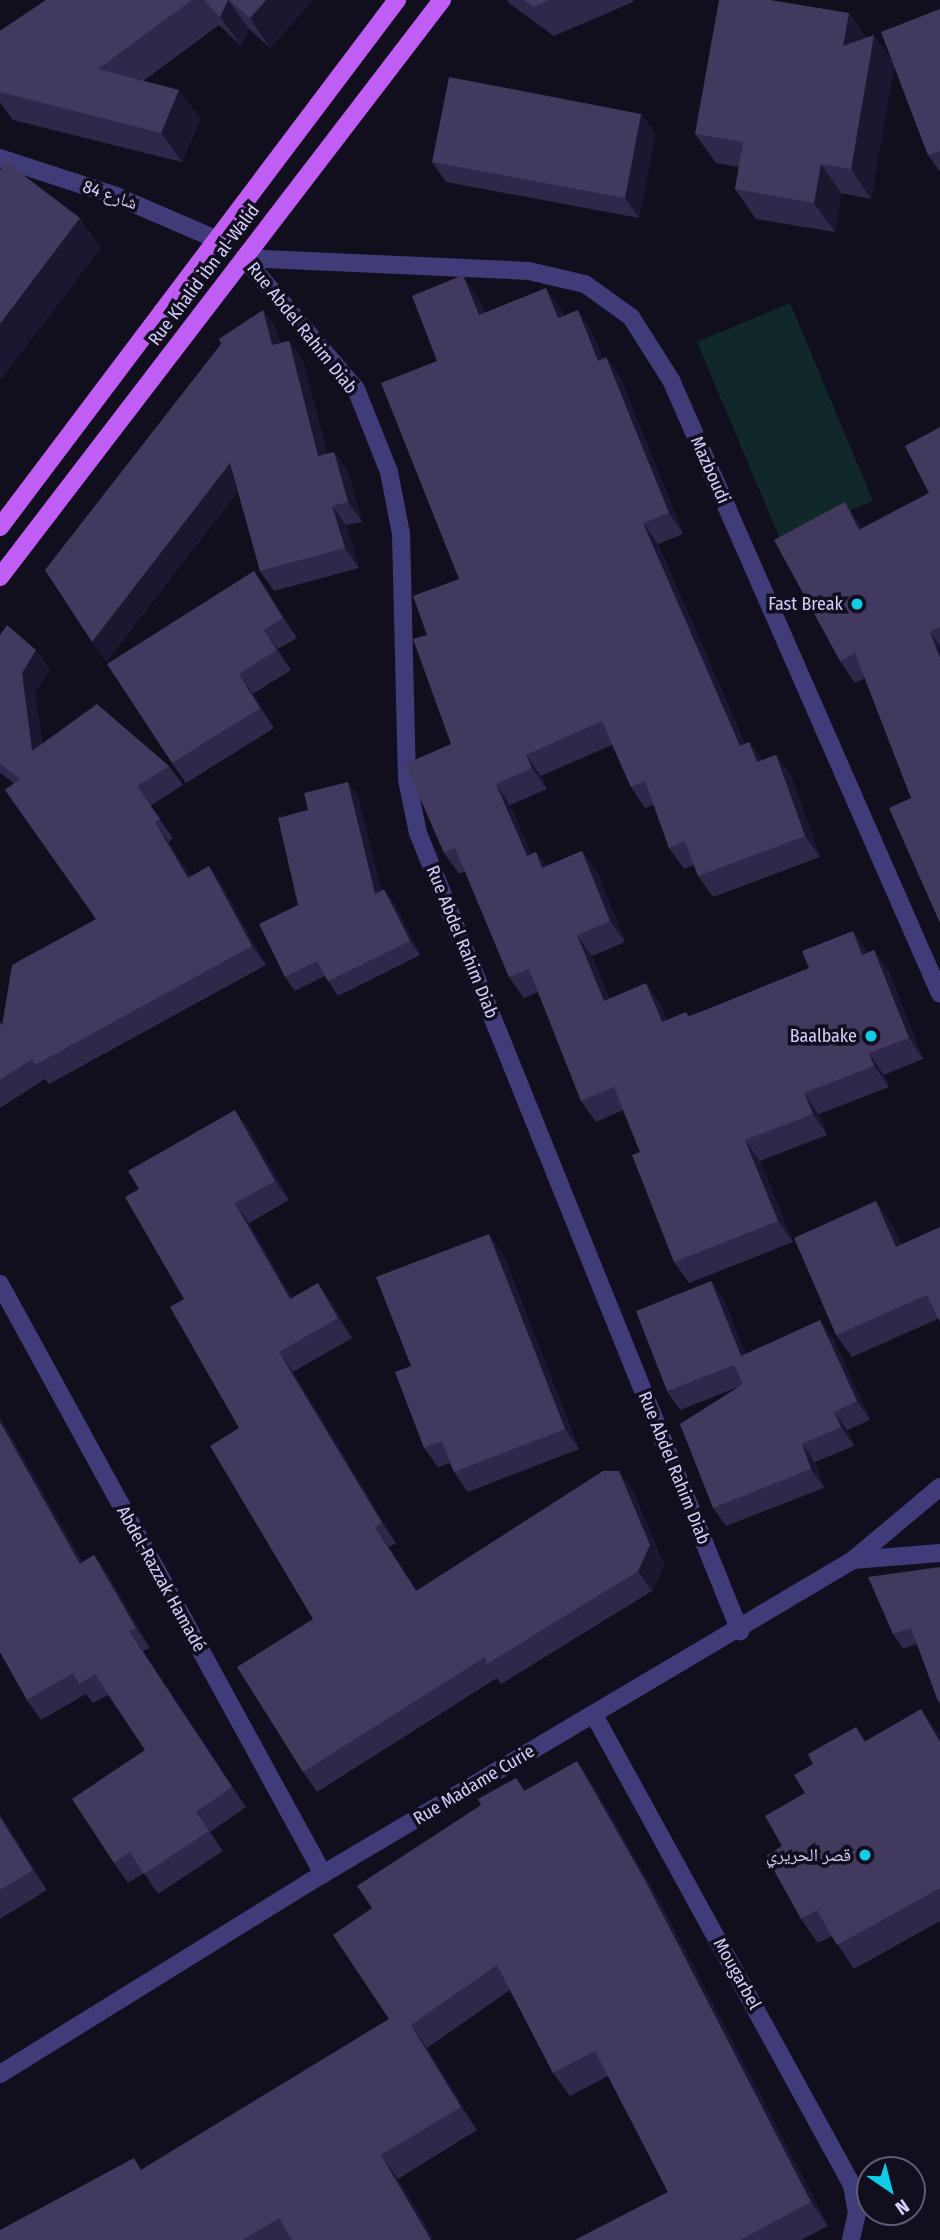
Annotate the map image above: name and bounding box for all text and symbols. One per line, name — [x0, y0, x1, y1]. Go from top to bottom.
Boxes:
street label: شارع 84 — [80, 176, 140, 214]
street label: Rue Khalid ibn al-Walid — [144, 200, 264, 350]
street label: Rue Abdel Rahim Diab — [242, 258, 362, 398]
street label: Mazboudi — [686, 433, 734, 507]
place label: Fast Break — [768, 593, 843, 615]
marker: Fast Break — [849, 596, 865, 612]
street label: Rue Abdel Rahim Diab — [421, 862, 503, 1022]
place label: Baalbake — [790, 1025, 857, 1047]
marker: Baalbake — [863, 1028, 879, 1044]
street label: Rue Abdel Rahim Diab — [633, 1388, 715, 1548]
street label: Abdel-Razzak Hamadé — [112, 1502, 210, 1656]
street label: Rue Madame Curie — [410, 1740, 538, 1830]
place label: قصر الحريري — [766, 1844, 851, 1866]
marker: قصر الحريري — [857, 1847, 873, 1863]
street label: Mougarbel — [709, 1935, 765, 2013]
north arrow — [856, 2156, 926, 2226]
text: N — [891, 2194, 913, 2220]

